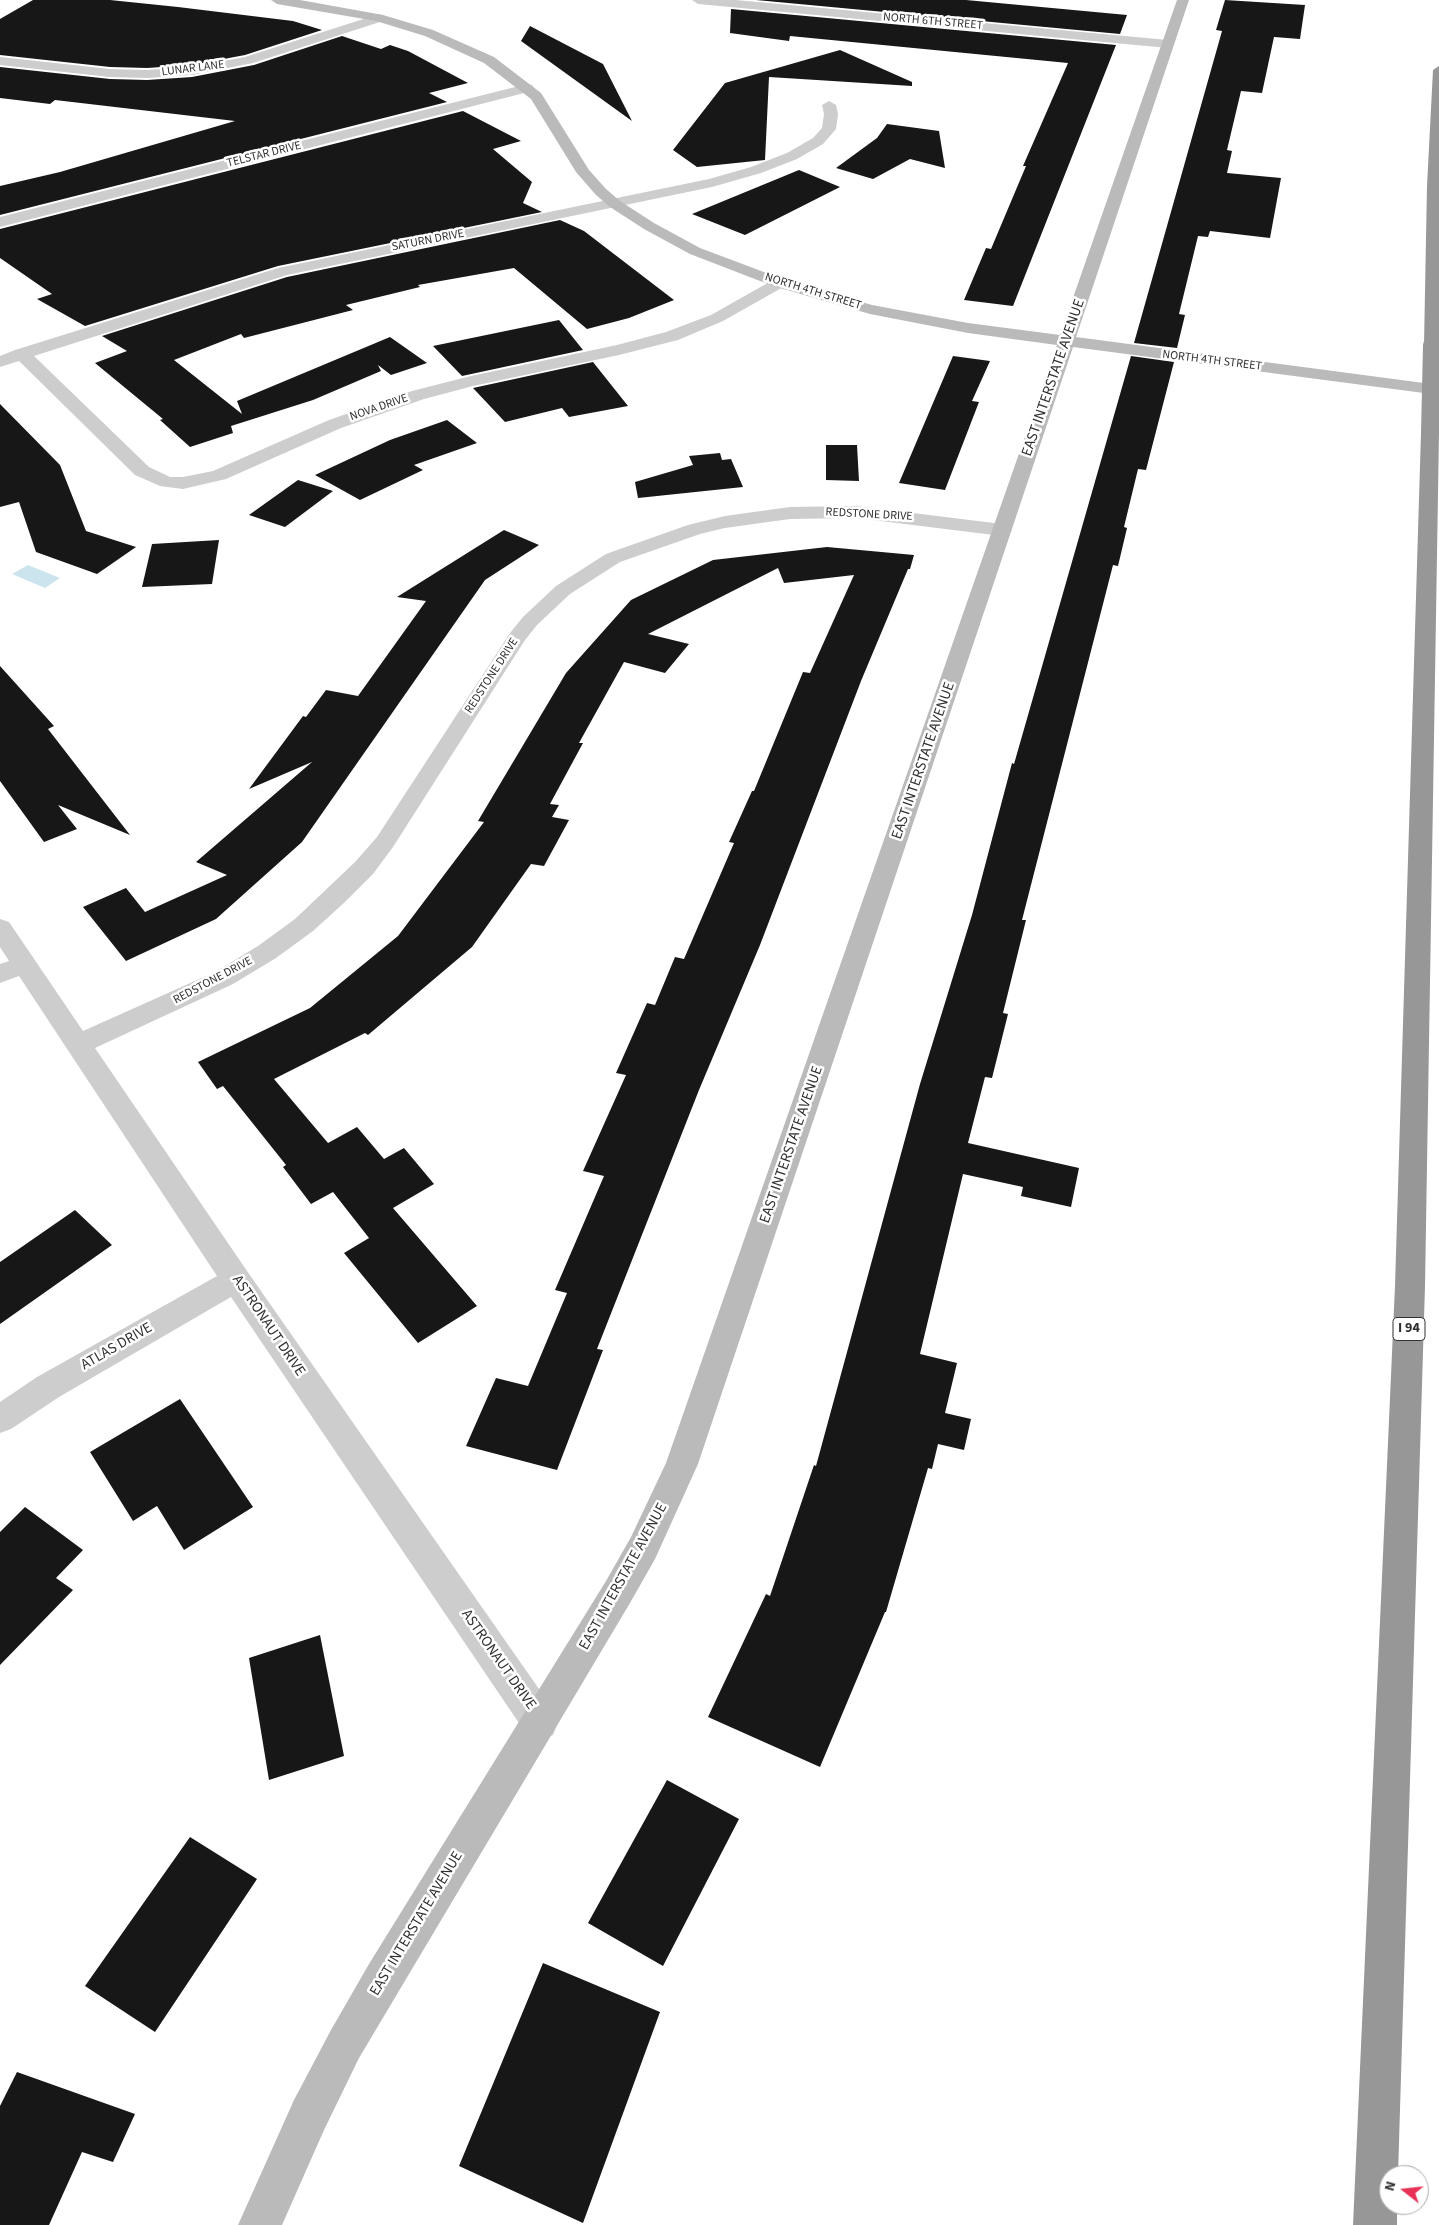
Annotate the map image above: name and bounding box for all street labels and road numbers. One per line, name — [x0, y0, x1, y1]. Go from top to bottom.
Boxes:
street label: NORTH 6TH STREET — [882, 10, 984, 34]
street label: LUNAR LANE — [161, 58, 225, 80]
street label: TELSTAR DRIVE — [225, 139, 303, 171]
street label: SATURN DRIVE — [391, 227, 465, 255]
street label: NORTH 4TH STREET — [763, 270, 863, 314]
street label: EAST INTERSTATE AVENUE — [1019, 297, 1089, 459]
street label: NORTH 4TH STREET — [1161, 348, 1263, 374]
street label: NOVA DRIVE — [348, 391, 410, 425]
street label: REDSTONE DRIVE — [825, 506, 913, 524]
street label: REDSTONE DRIVE — [462, 636, 522, 716]
street label: EAST INTERSTATE AVENUE — [889, 680, 959, 842]
street label: REDSTONE DRIVE — [171, 954, 255, 1008]
street label: EAST INTERSTATE AVENUE — [757, 1064, 827, 1226]
street label: ASTRONAUT DRIVE — [228, 1272, 308, 1380]
road number: I 94 — [1393, 1318, 1425, 1340]
street label: ATLAS DRIVE — [78, 1319, 156, 1375]
street label: EAST INTERSTATE AVENUE — [576, 1500, 672, 1654]
street label: ASTRONAUT DRIVE — [457, 1606, 539, 1714]
street label: EAST INTERSTATE AVENUE — [367, 1849, 467, 1999]

